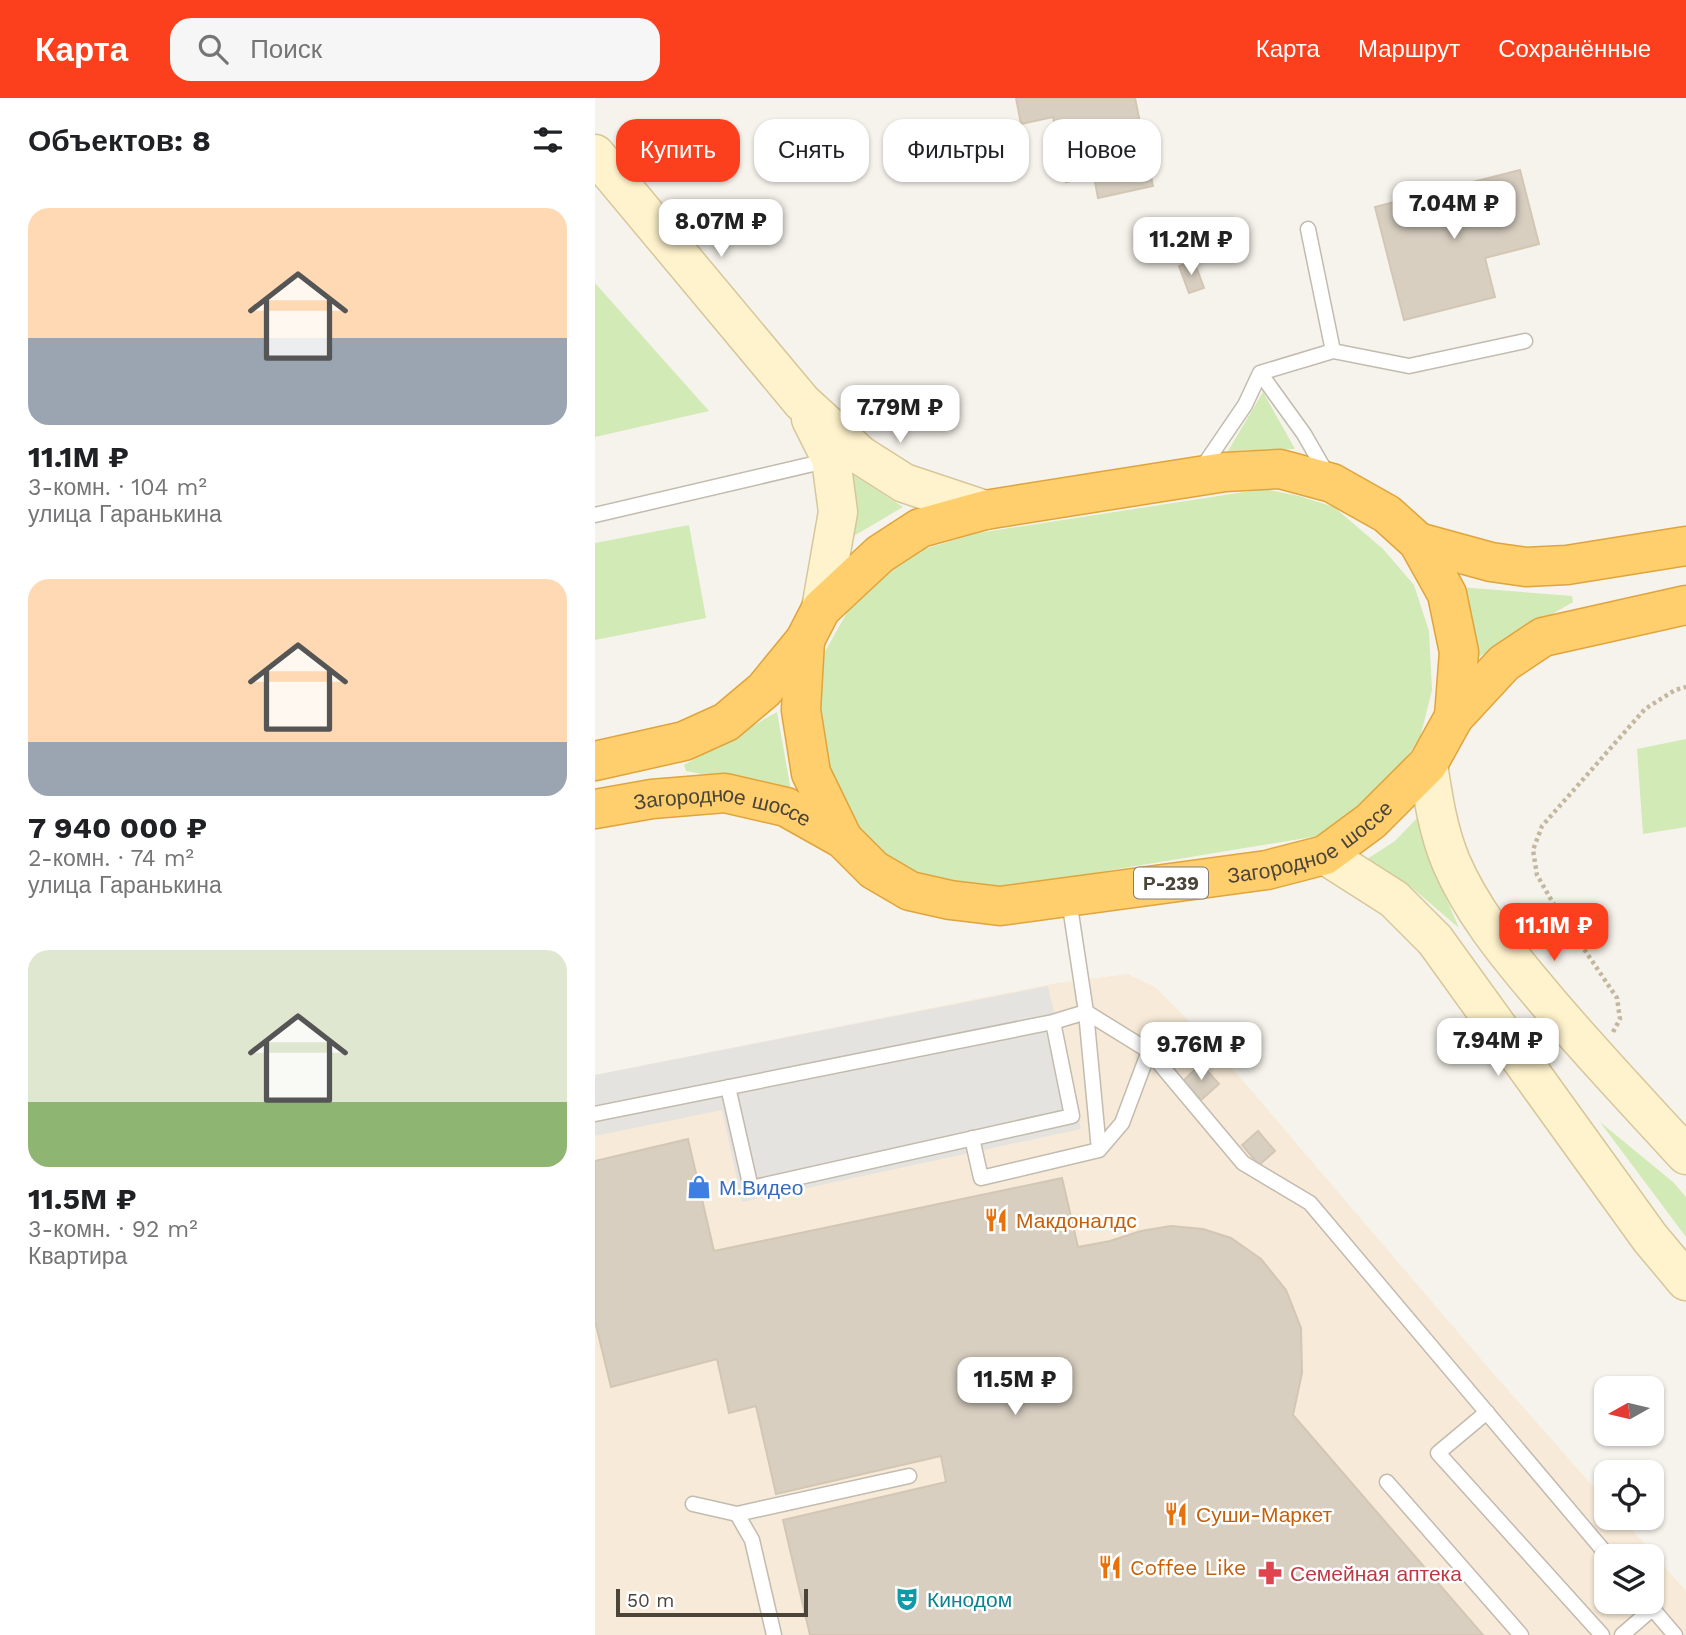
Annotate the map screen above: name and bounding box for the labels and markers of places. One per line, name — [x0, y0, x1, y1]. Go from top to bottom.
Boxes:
pin: 7.04M ₽ — [1389, 181, 1519, 241]
pin: 8.07M ₽ — [656, 200, 786, 259]
pin: 11.2M ₽ — [1126, 218, 1256, 277]
pin: 7.79M ₽ — [835, 386, 965, 445]
pin: 11.1M ₽ — [1489, 904, 1619, 963]
pin: 7.94M ₽ — [1433, 1018, 1563, 1078]
pin: 9.76M ₽ — [1136, 1023, 1266, 1082]
shop icon: М.Видео — [685, 1173, 713, 1201]
place label: М.Видео — [719, 1175, 803, 1200]
restaurant icon: Макдоналдс — [982, 1206, 1010, 1234]
place label: Макдоналдс — [1016, 1208, 1137, 1233]
pin: 11.5M ₽ — [950, 1358, 1080, 1417]
restaurant icon: Суши-Маркет — [1162, 1500, 1190, 1528]
place label: Суши-Маркет — [1196, 1502, 1332, 1527]
restaurant icon: Coffee Like — [1096, 1553, 1124, 1581]
place label: Coffee Like — [1130, 1555, 1246, 1580]
pharmacy icon: Семейная аптека — [1256, 1559, 1284, 1587]
place label: Семейная аптека — [1290, 1561, 1462, 1586]
theatre icon: Кинодом — [893, 1585, 921, 1613]
place label: Кинодом — [927, 1587, 1012, 1612]

